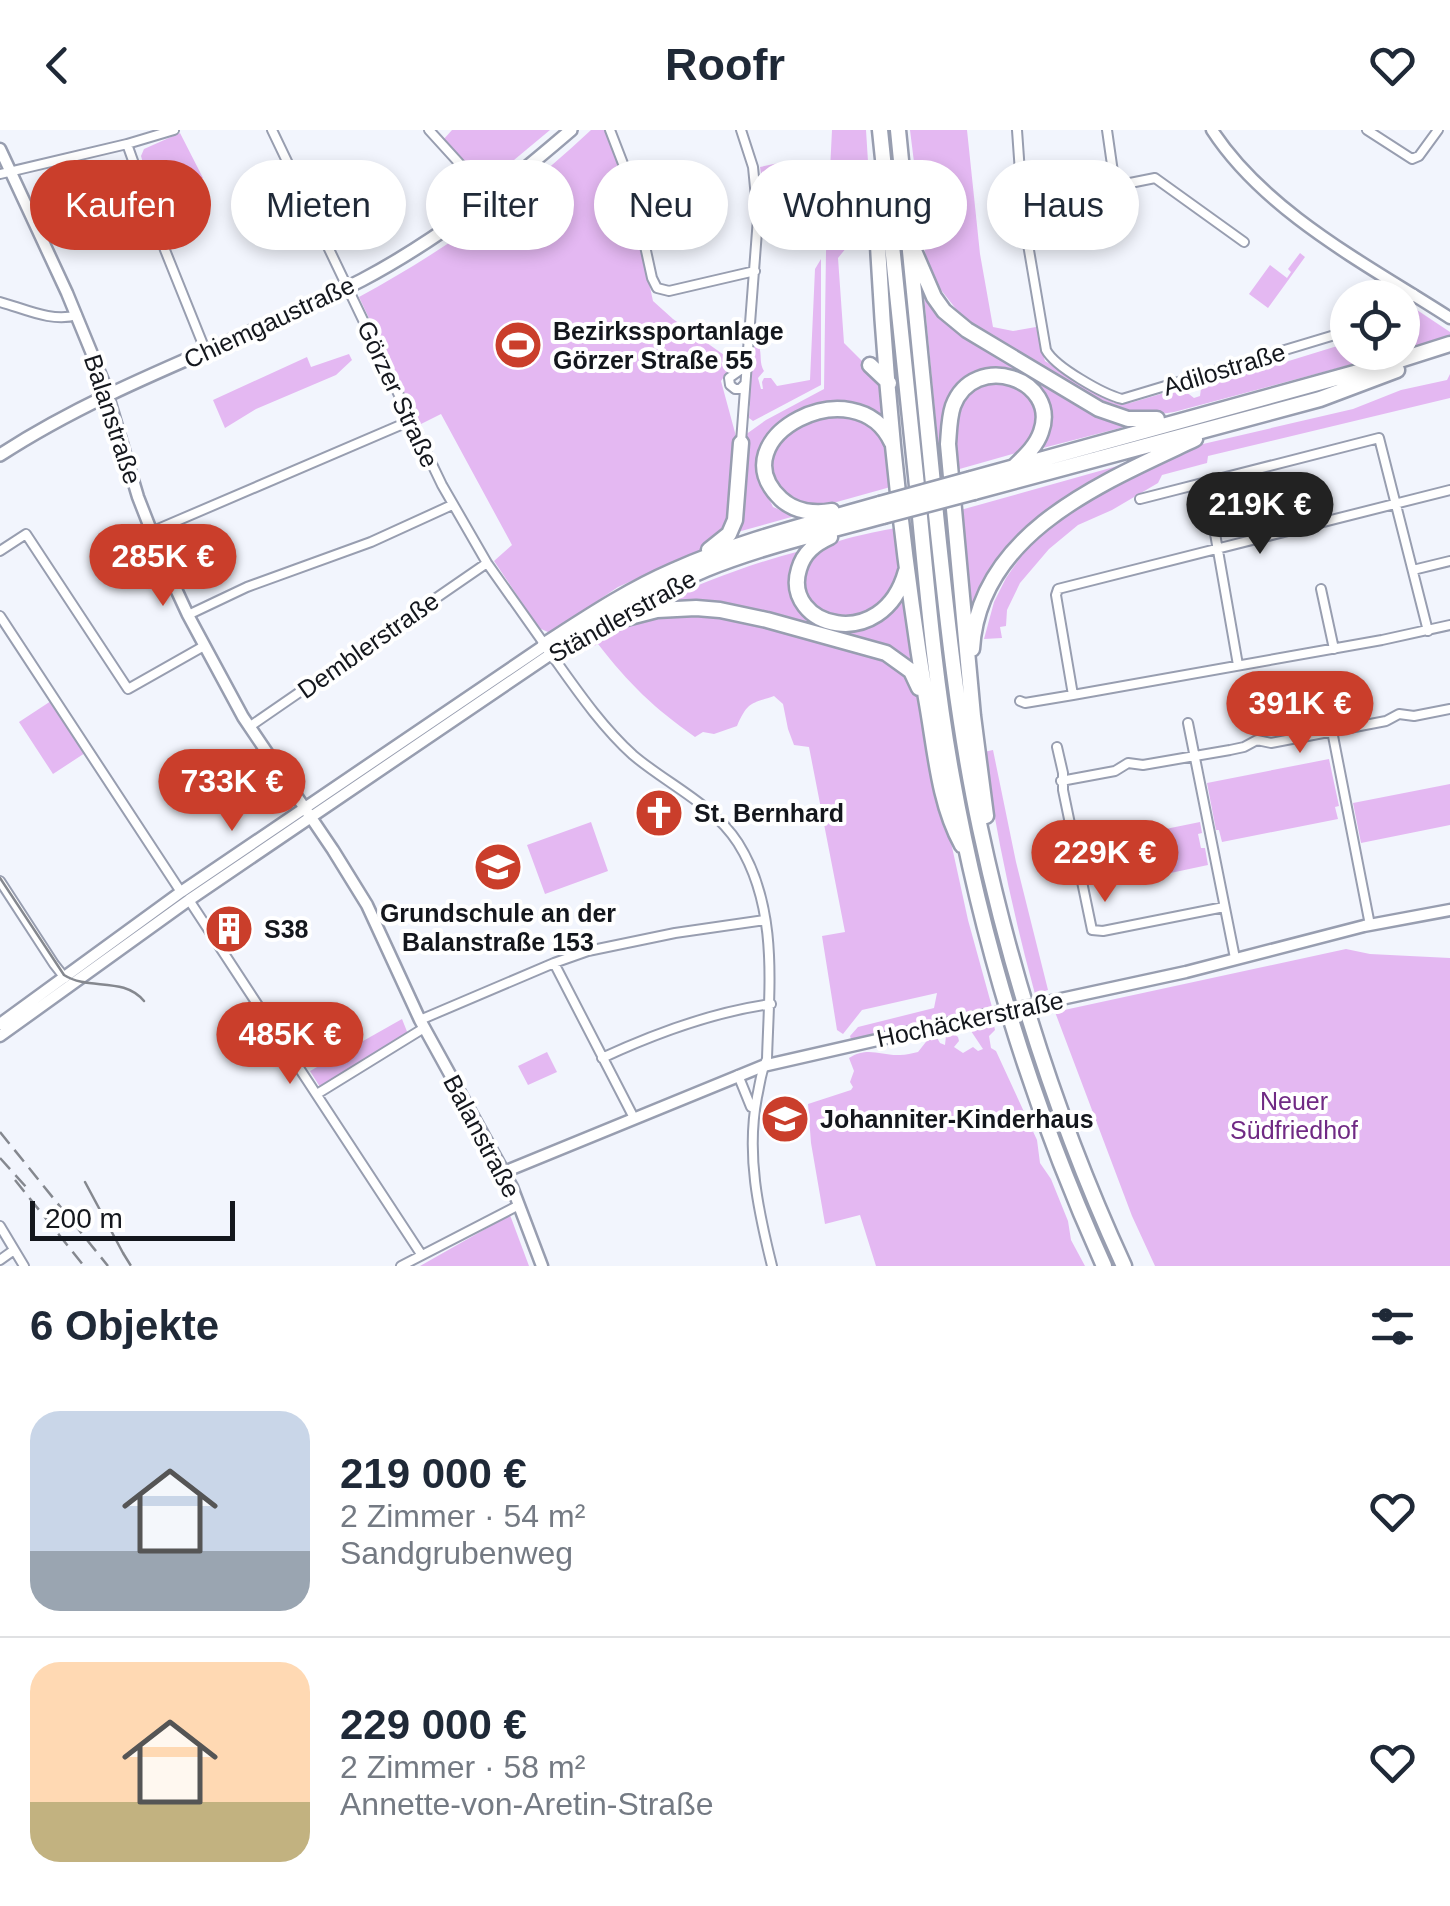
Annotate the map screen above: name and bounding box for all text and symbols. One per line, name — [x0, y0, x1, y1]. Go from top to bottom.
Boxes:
icon: back — [30, 38, 85, 93]
icon: heart — [1365, 38, 1420, 93]
text: Roofr — [665, 39, 785, 90]
chip: Kaufen — [30, 160, 211, 250]
chip: Mieten — [231, 160, 406, 250]
chip: Filter — [426, 160, 574, 250]
chip: Neu — [594, 160, 728, 250]
chip: Wohnung — [748, 160, 967, 250]
chip: Haus — [987, 160, 1139, 250]
street label: Chiemgaustraße — [179, 270, 359, 374]
map controls — [1330, 280, 1420, 370]
button: locate — [1330, 280, 1420, 370]
street label: Görzer Straße — [352, 316, 444, 472]
place label: Bezirkssportanlage Görzer Straße 55 — [553, 317, 784, 374]
sports icon: Bezirkssportanlage Görzer Straße 55 — [492, 319, 544, 371]
street label: Adilostraße — [1159, 337, 1289, 401]
street label: Balanstraße — [79, 351, 147, 487]
pin: 219K € — [1179, 472, 1341, 557]
text: 219K € — [1208, 486, 1312, 522]
pin: 285K € — [82, 524, 244, 609]
text: 285K € — [111, 538, 215, 574]
street label: Ständlerstraße — [544, 564, 700, 668]
street label: Demblerstraße — [292, 586, 444, 704]
pin: 391K € — [1219, 671, 1381, 756]
text: 391K € — [1248, 685, 1352, 721]
pin: 733K € — [151, 749, 313, 834]
text: 733K € — [180, 763, 284, 799]
church icon: St. Bernhard — [633, 787, 685, 839]
place label: St. Bernhard — [694, 799, 844, 827]
pin: 229K € — [1024, 820, 1186, 905]
text: 229K € — [1053, 834, 1157, 870]
school or university icon: Grundschule an der Balanstraße 153 — [472, 841, 524, 893]
place label: Grundschule an der Balanstraße 153 — [380, 899, 616, 956]
building icon: S38 — [203, 903, 255, 955]
place label: S38 — [264, 915, 309, 943]
street label: Hochäckerstraße — [874, 986, 1066, 1052]
pin: 485K € — [209, 1002, 371, 1087]
text: 485K € — [238, 1016, 342, 1052]
street label: Balanstraße — [438, 1070, 526, 1202]
park label: Neuer Südfriedhof — [1230, 1087, 1358, 1144]
school or university icon: Johanniter-Kinderhaus — [759, 1093, 811, 1145]
place label: Johanniter-Kinderhaus — [820, 1105, 1094, 1133]
scale bar — [30, 1196, 235, 1240]
text: 200 m — [45, 1203, 123, 1234]
icon: filters — [1365, 1299, 1420, 1354]
text: 6 Objekte — [30, 1302, 219, 1349]
text: 219 000 € — [340, 1450, 527, 1497]
icon: home — [110, 1451, 230, 1571]
icon: heart — [1365, 1484, 1420, 1539]
text: 2 Zimmer · 54 m² — [340, 1498, 585, 1534]
text: Sandgrubenweg — [340, 1535, 573, 1571]
text: 229 000 € — [340, 1701, 527, 1748]
icon: home — [110, 1702, 230, 1822]
icon: heart — [1365, 1735, 1420, 1790]
text: 2 Zimmer · 58 m² — [340, 1749, 585, 1785]
text: Annette-von-Aretin-Straße — [340, 1786, 714, 1822]

